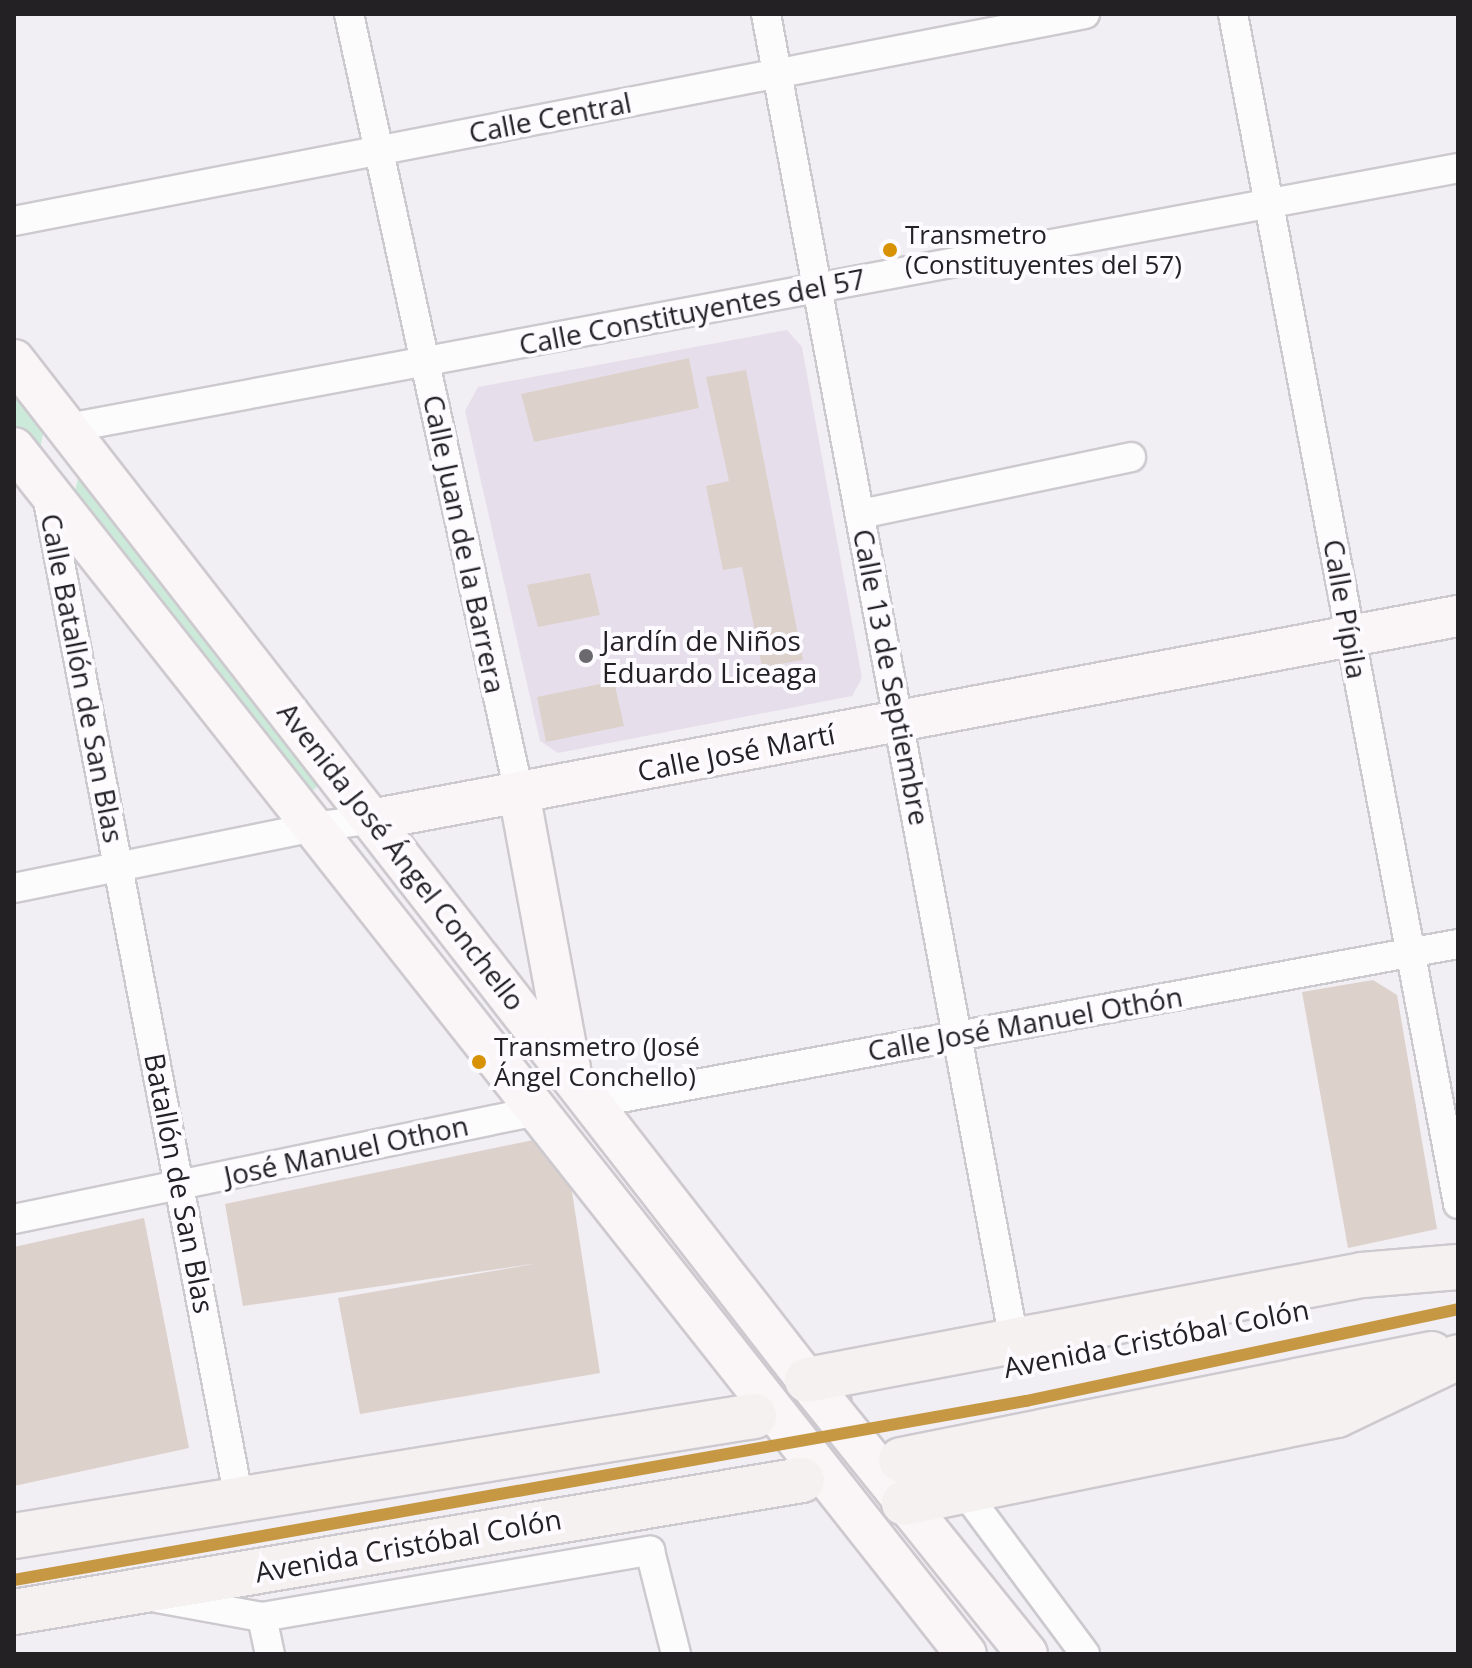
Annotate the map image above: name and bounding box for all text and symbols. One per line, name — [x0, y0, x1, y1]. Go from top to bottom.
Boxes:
street label: Calle Central — [466, 85, 634, 149]
place label: Transmetro (Constituyentes del 57) — [905, 219, 1182, 280]
marker: Transmetro (Constituyentes del 57) — [882, 242, 898, 258]
street label: Calle Constituyentes del 57 — [516, 261, 868, 361]
street label: Calle Juan de la Barrera — [417, 392, 513, 696]
street label: Calle Batallón de San Blas — [35, 511, 131, 845]
street label: Calle 13 de Septiembre — [847, 526, 937, 828]
street label: Calle Pípila — [1317, 537, 1375, 681]
place label: Jardín de Niños Eduardo Liceaga — [602, 623, 817, 689]
marker: Jardín de Niños Eduardo Liceaga — [577, 647, 595, 665]
street label: Avenida José Ángel Conchello — [271, 695, 533, 1017]
street label: Calle José Martí — [635, 716, 837, 788]
street label: Calle José Manuel Othón — [865, 979, 1185, 1067]
place label: Transmetro (José Ángel Conchello) — [494, 1031, 700, 1092]
street label: Batallón de San Blas — [138, 1050, 222, 1316]
marker: Transmetro (José Ángel Conchello) — [471, 1054, 487, 1070]
street label: José Manuel Othon — [221, 1108, 471, 1192]
street label: Avenida Cristóbal Colón — [1000, 1292, 1312, 1384]
street label: Avenida Cristóbal Colón — [252, 1501, 564, 1589]

